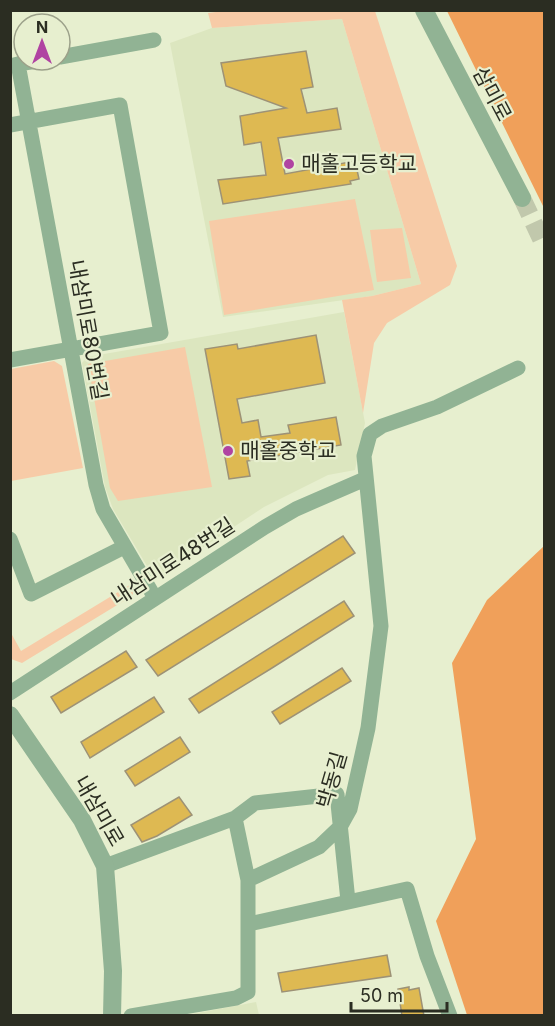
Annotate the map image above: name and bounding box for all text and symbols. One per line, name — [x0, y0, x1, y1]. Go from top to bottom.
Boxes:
north arrow — [12, 12, 72, 72]
text: N — [36, 17, 48, 37]
street label: 삼미로 — [468, 62, 517, 125]
place label: 매홀고등학교 — [301, 151, 417, 176]
marker: 매홀고등학교 — [282, 157, 296, 171]
street label: 내삼미로80번길 — [64, 258, 113, 402]
place label: 매홀중학교 — [240, 438, 337, 463]
marker: 매홀중학교 — [221, 444, 235, 458]
street label: 내삼미로48번길 — [106, 512, 239, 611]
street label: 박동길 — [312, 749, 352, 811]
street label: 내삼미로 — [69, 771, 130, 850]
scale bar — [351, 975, 447, 1013]
text: 50 m — [360, 985, 403, 1006]

